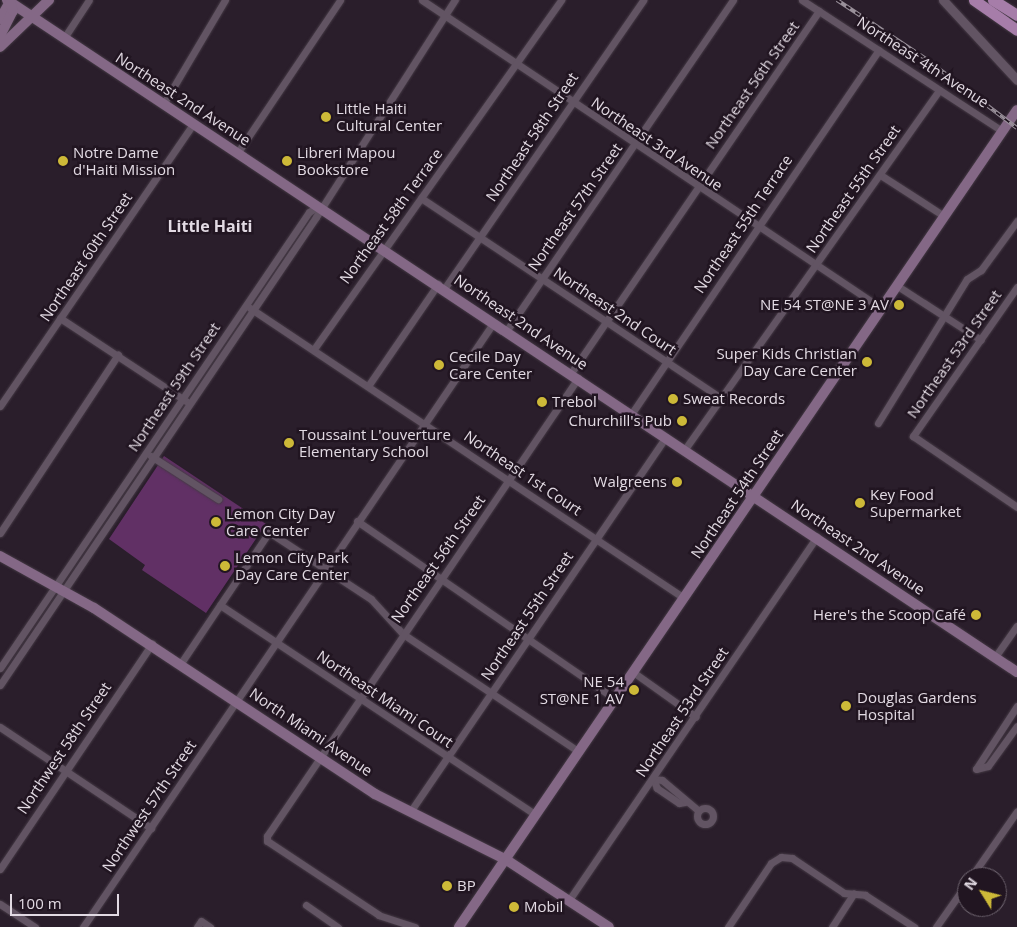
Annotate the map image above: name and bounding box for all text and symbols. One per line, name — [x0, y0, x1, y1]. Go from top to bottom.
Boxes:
street label: Northeast 4th Avenue — [854, 13, 992, 111]
street label: Northeast 56th Street — [701, 18, 803, 152]
street label: Northeast 2nd Avenue — [112, 49, 254, 149]
street label: Northeast 58th Street — [482, 69, 582, 205]
street label: Northeast 3rd Avenue — [588, 93, 726, 195]
place label: Little Haiti Cultural Center — [336, 99, 442, 134]
marker: Little Haiti Cultural Center — [320, 111, 332, 123]
street label: Northeast 55th Street — [802, 122, 904, 256]
street label: Northeast 57th Street — [524, 140, 626, 274]
place label: Notre Dame d'Haiti Mission — [73, 143, 175, 178]
place label: Libreri Mapou Bookstore — [297, 143, 395, 178]
street label: Northeast 58th Terrace — [336, 145, 446, 287]
street label: Northeast 55th Terrace — [690, 152, 796, 296]
marker: Notre Dame d'Haiti Mission — [57, 155, 69, 167]
marker: Libreri Mapou Bookstore — [281, 155, 293, 167]
street label: Northeast 60th Street — [36, 189, 136, 325]
district label: Little Haiti — [168, 216, 252, 236]
street label: Northeast 2nd Court — [550, 263, 680, 359]
street label: Northeast 2nd Avenue — [451, 271, 591, 373]
street label: Northeast 53rd Street — [903, 286, 1005, 422]
place label: NE 54 ST@NE 3 AV — [760, 296, 889, 314]
marker: NE 54 ST@NE 3 AV — [893, 299, 905, 311]
street label: Northeast 59th Street — [124, 319, 224, 455]
place label: Super Kids Christian Day Care Center — [716, 344, 857, 379]
place label: Cecile Day Care Center — [449, 347, 532, 382]
marker: Super Kids Christian Day Care Center — [861, 356, 873, 368]
marker: Cecile Day Care Center — [433, 359, 445, 371]
place label: Sweat Records — [683, 390, 785, 408]
place label: Trebol — [552, 393, 597, 411]
marker: Sweat Records — [667, 393, 679, 405]
marker: Trebol — [536, 396, 548, 408]
place label: Churchill's Pub — [569, 412, 672, 430]
marker: Churchill's Pub — [676, 415, 688, 427]
place label: Toussaint L'ouverture Elementary School — [299, 425, 451, 460]
street label: Northeast 54th Street — [687, 426, 787, 562]
street label: Northeast 1st Court — [461, 427, 585, 519]
marker: Toussaint L'ouverture Elementary School — [283, 437, 295, 449]
place label: Walgreens — [594, 473, 667, 491]
marker: Walgreens — [671, 476, 683, 488]
place label: Key Food Supermarket — [870, 485, 961, 520]
street label: Northeast 56th Street — [387, 492, 489, 626]
street label: Northeast 2nd Avenue — [788, 496, 928, 598]
marker: Key Food Supermarket — [854, 497, 866, 509]
place label: Lemon City Day Care Center — [226, 504, 335, 539]
marker: Lemon City Day Care Center — [210, 516, 222, 528]
place label: Lemon City Park Day Care Center — [235, 548, 349, 583]
street label: Northeast 55th Street — [477, 548, 577, 684]
marker: Lemon City Park Day Care Center — [219, 560, 231, 572]
place label: Here's the Scoop Café — [813, 606, 966, 624]
marker: Here's the Scoop Café — [970, 609, 982, 621]
street label: Northeast 53rd Street — [632, 644, 732, 780]
street label: Northeast Miami Court — [313, 647, 457, 751]
place label: NE 54 ST@NE 1 AV — [540, 672, 624, 707]
street label: Northwest 58th Street — [13, 679, 115, 817]
street label: North Miami Avenue — [246, 684, 376, 780]
marker: NE 54 ST@NE 1 AV — [628, 684, 640, 696]
place label: Douglas Gardens Hospital — [857, 688, 977, 723]
marker: Douglas Gardens Hospital — [839, 699, 853, 713]
street label: Northwest 57th Street — [98, 737, 200, 875]
north arrow — [957, 867, 1007, 917]
text: N — [959, 873, 981, 894]
place label: BP — [457, 877, 476, 895]
marker: BP — [441, 880, 453, 892]
scale bar — [12, 884, 121, 916]
text: 100 m — [18, 893, 62, 913]
place label: Mobil — [524, 898, 563, 916]
marker: Mobil — [508, 901, 520, 913]

